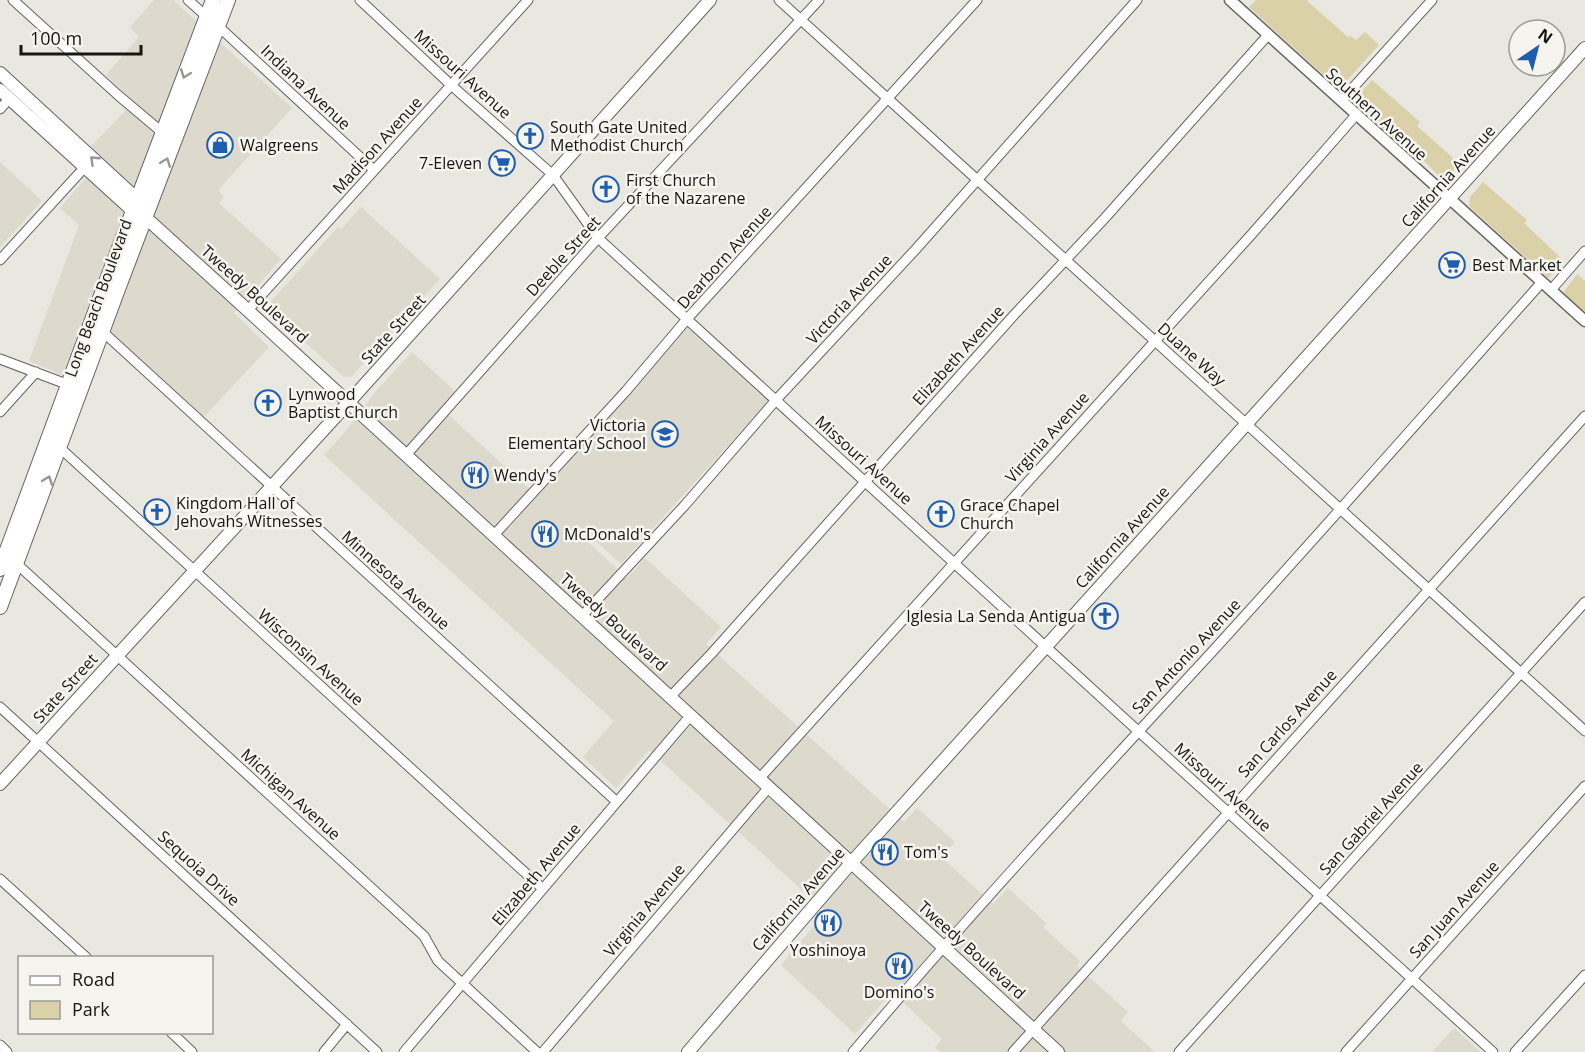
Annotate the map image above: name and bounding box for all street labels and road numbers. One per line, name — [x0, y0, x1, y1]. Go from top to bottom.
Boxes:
street label: Missouri Avenue — [410, 24, 516, 124]
street label: Indiana Avenue — [256, 40, 356, 134]
street label: Southern Avenue — [1322, 63, 1432, 165]
street label: Madison Avenue — [327, 92, 427, 198]
street label: California Avenue — [1396, 120, 1500, 232]
street label: Dearborn Avenue — [672, 201, 776, 313]
street label: Deeble Street — [521, 211, 605, 301]
street label: Long Beach Boulevard — [59, 216, 137, 380]
street label: Tweedy Boulevard — [197, 240, 313, 348]
street label: Victoria Avenue — [801, 249, 897, 349]
street label: State Street — [356, 289, 430, 369]
street label: Elizabeth Avenue — [907, 300, 1009, 410]
street label: Duane Way — [1153, 317, 1232, 391]
street label: Virginia Avenue — [1000, 387, 1094, 487]
street label: Missouri Avenue — [811, 410, 917, 510]
street label: California Avenue — [1070, 481, 1174, 593]
street label: Minnesota Avenue — [337, 525, 455, 635]
street label: Tweedy Boulevard — [556, 568, 672, 676]
street label: San Antonio Avenue — [1127, 594, 1245, 718]
street label: Wisconsin Avenue — [254, 604, 368, 710]
street label: State Street — [28, 648, 102, 728]
street label: San Carlos Avenue — [1233, 664, 1341, 782]
street label: Missouri Avenue — [1170, 737, 1276, 837]
street label: Michigan Avenue — [236, 743, 346, 845]
street label: San Gabriel Avenue — [1314, 757, 1428, 879]
street label: Elizabeth Avenue — [487, 818, 585, 930]
street label: Sequoia Drive — [153, 825, 245, 911]
street label: California Avenue — [747, 842, 849, 956]
street label: San Juan Avenue — [1404, 855, 1504, 963]
street label: Virginia Avenue — [598, 859, 690, 961]
street label: Tweedy Boulevard — [914, 896, 1030, 1004]

